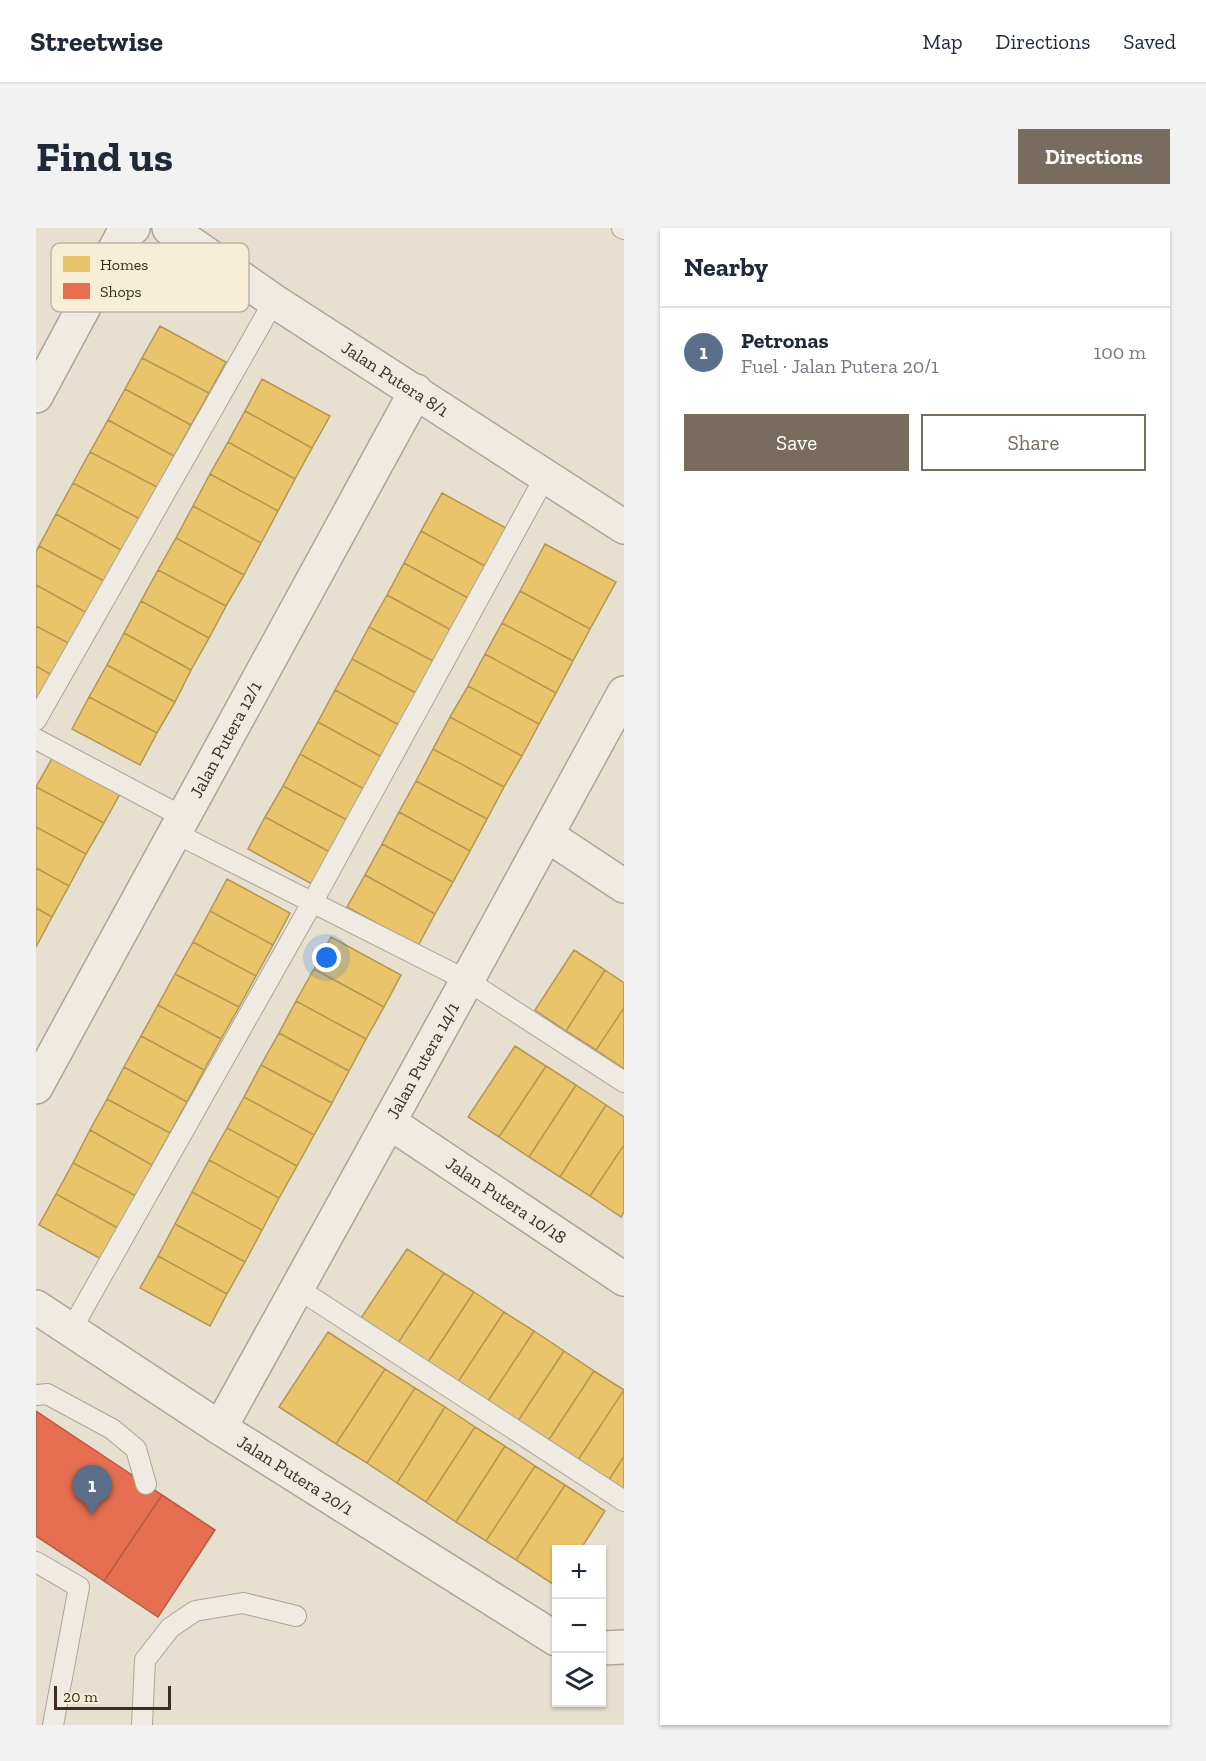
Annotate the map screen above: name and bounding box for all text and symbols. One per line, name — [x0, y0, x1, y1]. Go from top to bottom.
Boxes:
text: Streetwise — [30, 25, 163, 58]
text: Map — [923, 29, 963, 54]
text: Directions — [996, 29, 1090, 54]
text: Saved — [1123, 29, 1176, 54]
button: Directions — [1018, 129, 1170, 184]
text: Find us — [36, 131, 173, 182]
legend — [51, 243, 249, 312]
text: Nearby — [684, 251, 768, 283]
text: Homes — [100, 255, 148, 274]
text: Shops — [100, 282, 142, 301]
text: Petronas — [741, 327, 829, 354]
street label: Jalan Putera 8/1 — [337, 337, 453, 422]
text: 1 — [699, 340, 708, 364]
text: 100 m — [1093, 340, 1146, 364]
text: Fuel · Jalan Putera 20/1 — [741, 354, 939, 378]
button: Save — [684, 414, 909, 471]
button: Share — [921, 414, 1146, 471]
street label: Jalan Putera 12/1 — [185, 677, 267, 802]
your location — [312, 943, 341, 972]
street label: Jalan Putera 14/1 — [382, 998, 464, 1123]
street label: Jalan Putera 10/18 — [442, 1152, 571, 1248]
street label: Jalan Putera 20/1 — [233, 1431, 357, 1520]
pin: 1 — [72, 1466, 112, 1515]
map controls — [552, 1545, 606, 1707]
button: + — [552, 1545, 606, 1599]
button: − — [552, 1599, 606, 1653]
button: layers — [552, 1653, 606, 1707]
scale bar — [54, 1683, 171, 1710]
text: 20 m — [63, 1687, 98, 1706]

